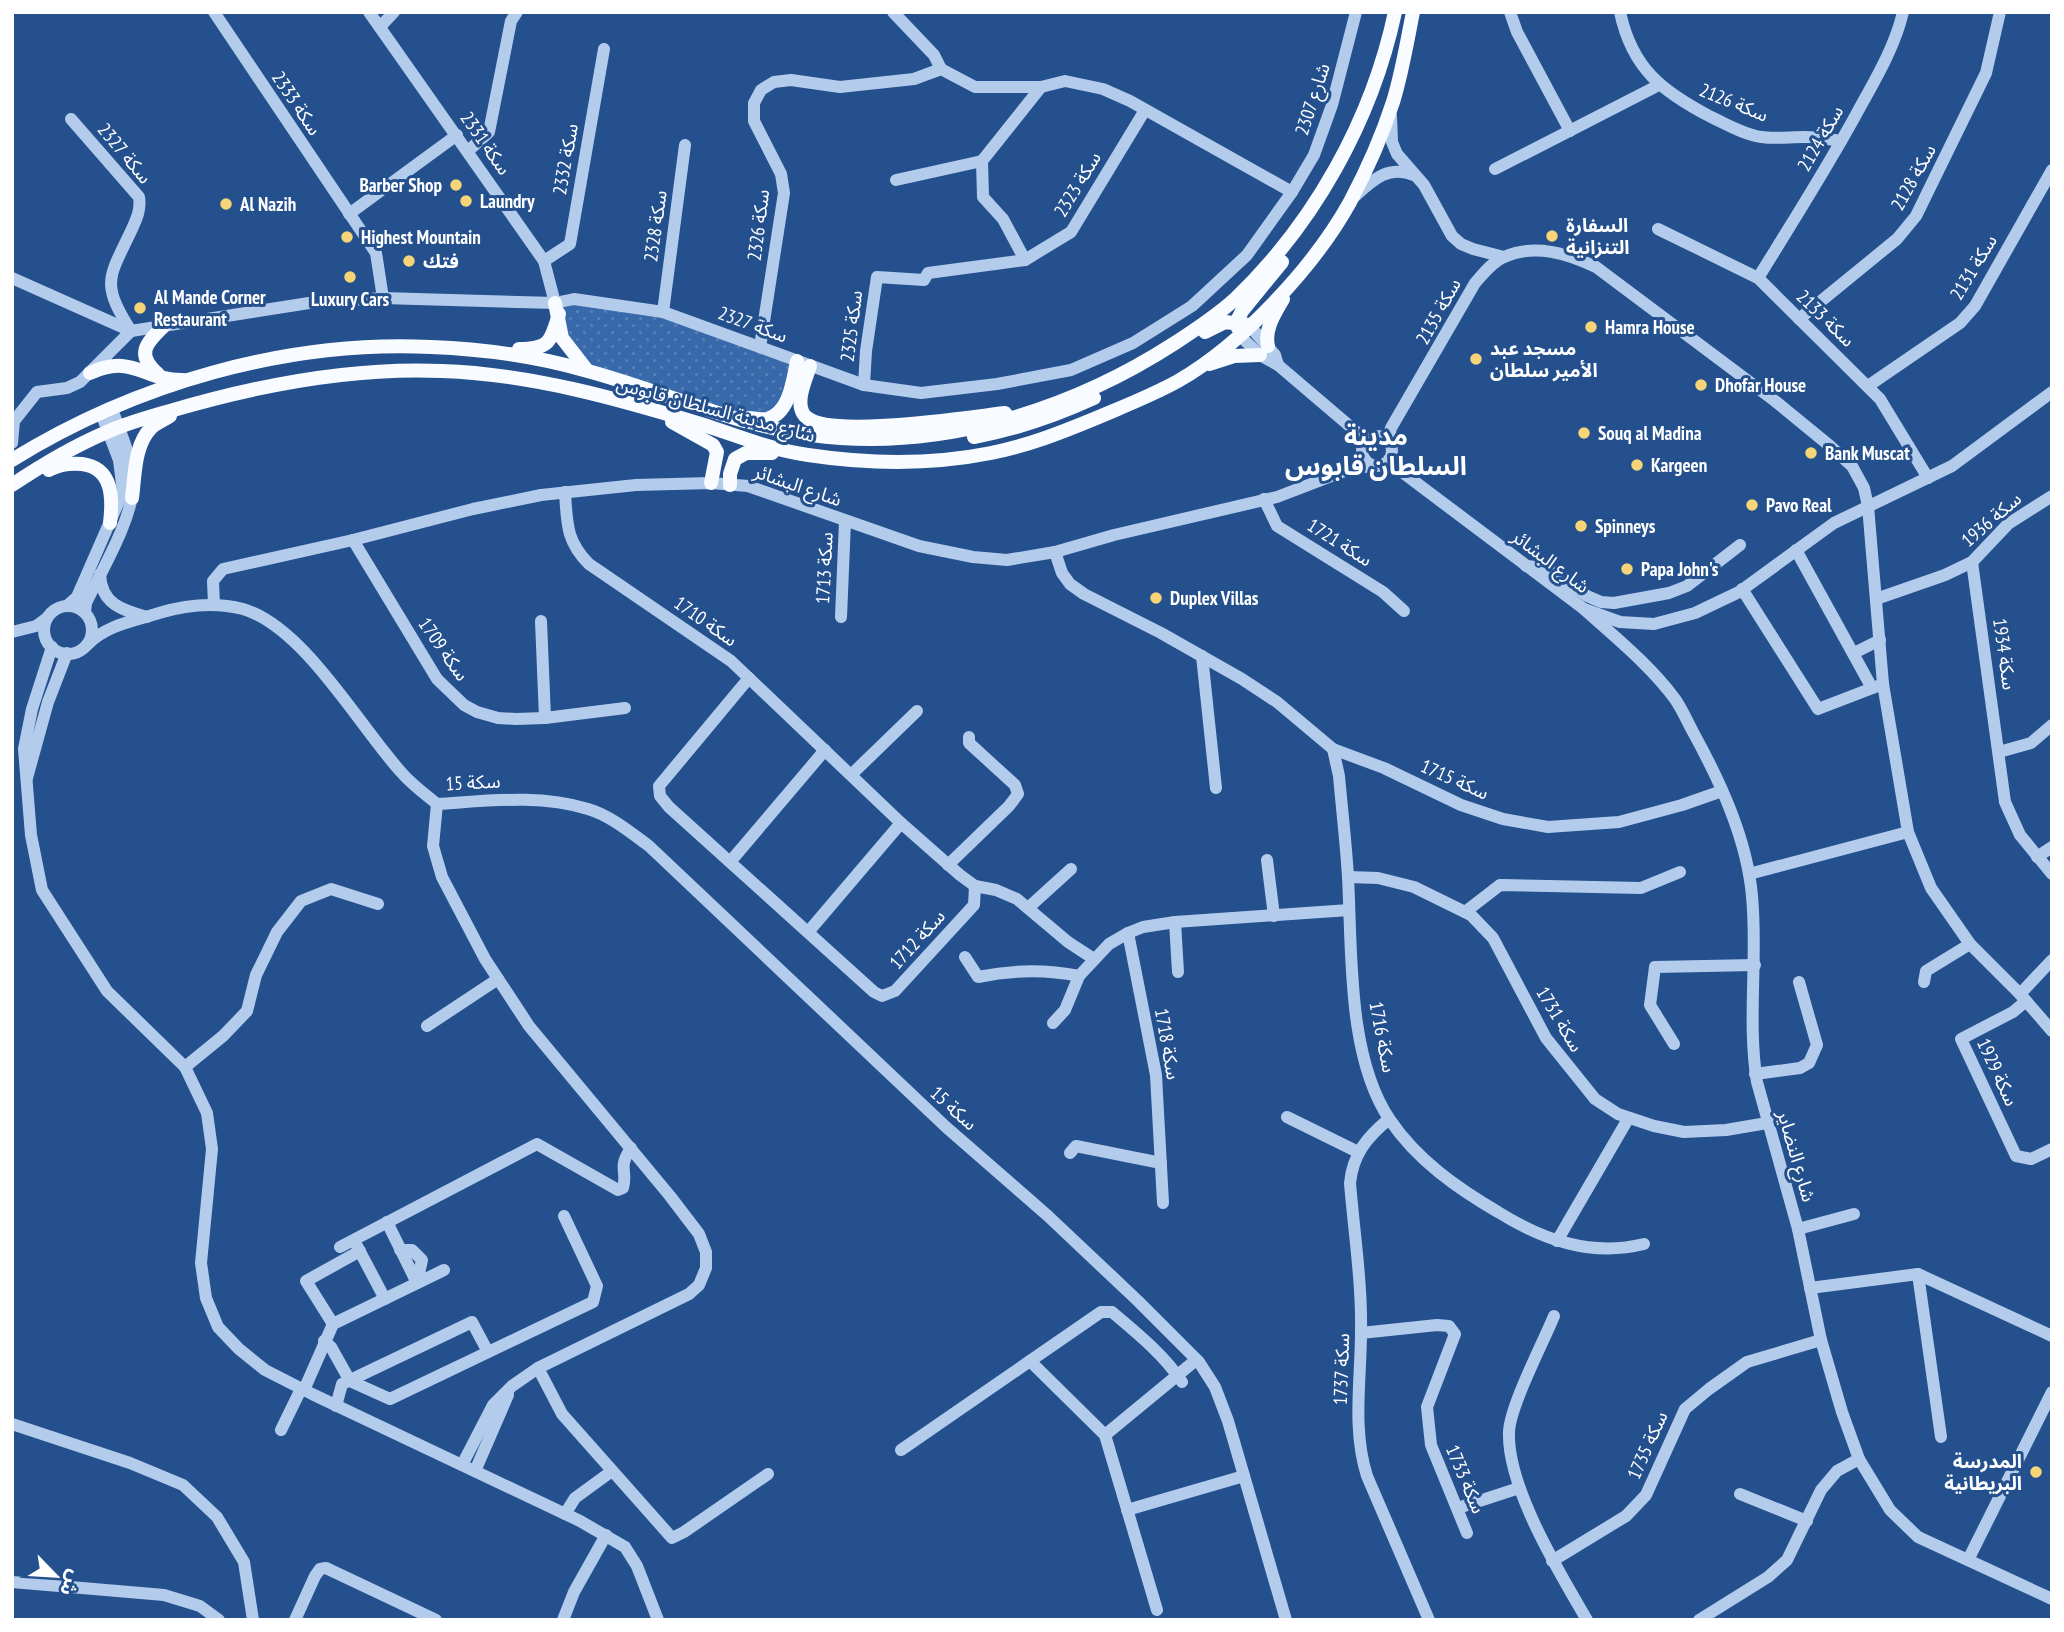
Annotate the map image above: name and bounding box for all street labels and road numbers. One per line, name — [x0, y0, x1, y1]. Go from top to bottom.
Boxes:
street label: 2307 شارع — [1289, 60, 1337, 139]
street label: سكة 2333 — [267, 66, 327, 140]
street label: سكة 2126 — [1696, 77, 1772, 127]
street label: سكة 2124 — [1792, 101, 1848, 175]
street label: سكة 2331 — [456, 107, 516, 179]
street label: سكة 2327 — [93, 118, 157, 188]
street label: سكة 2332 — [547, 121, 583, 197]
street label: سكة 2128 — [1885, 140, 1941, 214]
street label: سكة 2323 — [1048, 147, 1106, 221]
street label: سكة 2326 — [742, 188, 774, 262]
street label: سكة 2328 — [638, 189, 672, 263]
street label: سكة 2131 — [1944, 230, 2002, 304]
street label: سكة 2135 — [1410, 274, 1466, 348]
street label: سكة 2133 — [1792, 284, 1860, 352]
street label: سكة 2325 — [835, 289, 867, 363]
street label: سكة 2327 — [715, 300, 791, 348]
street label: شارع مدينة السلطان قابوس — [613, 371, 818, 449]
street label: شارع البشائر — [749, 458, 845, 513]
street label: سكة 1936 — [1956, 486, 2026, 552]
street label: سكة 1721 — [1303, 513, 1377, 571]
street label: شارع البشائر — [1505, 523, 1595, 600]
street label: سكة 1713 — [810, 531, 838, 605]
street label: سكة 1710 — [670, 591, 742, 651]
street label: سكة 1709 — [414, 613, 474, 685]
street label: سكة 1934 — [1988, 617, 2022, 691]
street label: سكة 1715 — [1417, 753, 1493, 805]
street label: سكة 15 — [445, 769, 501, 795]
street label: سكة 1712 — [884, 904, 950, 974]
street label: سكة 1731 — [1531, 982, 1589, 1056]
street label: سكة 1716 — [1364, 999, 1402, 1075]
street label: سكة 1718 — [1150, 1006, 1186, 1082]
street label: سكة 1929 — [1972, 1034, 2024, 1110]
street label: سكة 15 — [926, 1081, 982, 1135]
street label: شارع النضاير — [1770, 1107, 1821, 1205]
street label: سكة 1737 — [1328, 1333, 1354, 1405]
street label: سكة 1735 — [1621, 1407, 1673, 1483]
street label: سكة 1733 — [1441, 1441, 1491, 1517]

